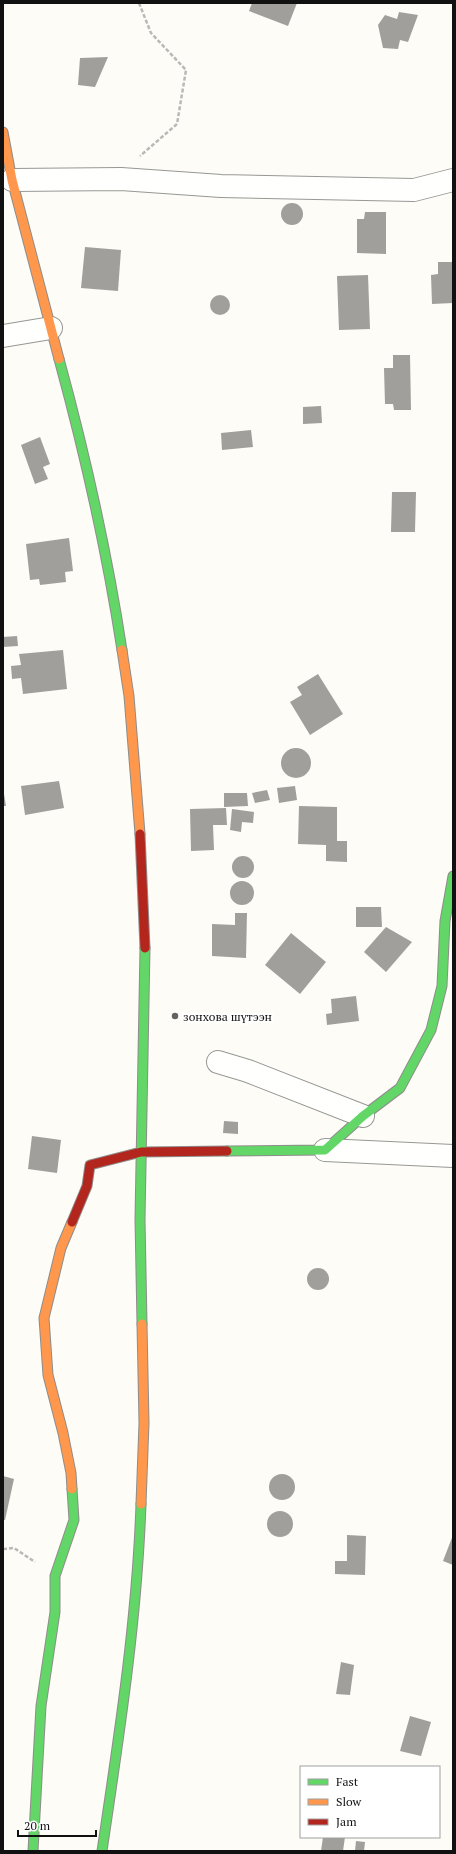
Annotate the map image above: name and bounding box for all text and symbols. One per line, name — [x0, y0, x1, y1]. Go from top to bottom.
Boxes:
place label: зонхова шүтээн — [183, 1009, 272, 1024]
marker: зонхова шүтээн — [170, 1011, 180, 1021]
legend — [300, 1766, 440, 1838]
text: Fast — [336, 1774, 359, 1789]
text: Slow — [336, 1794, 362, 1809]
scale bar — [18, 1812, 96, 1838]
text: Jam — [336, 1814, 357, 1829]
text: 20 m — [24, 1818, 51, 1833]

